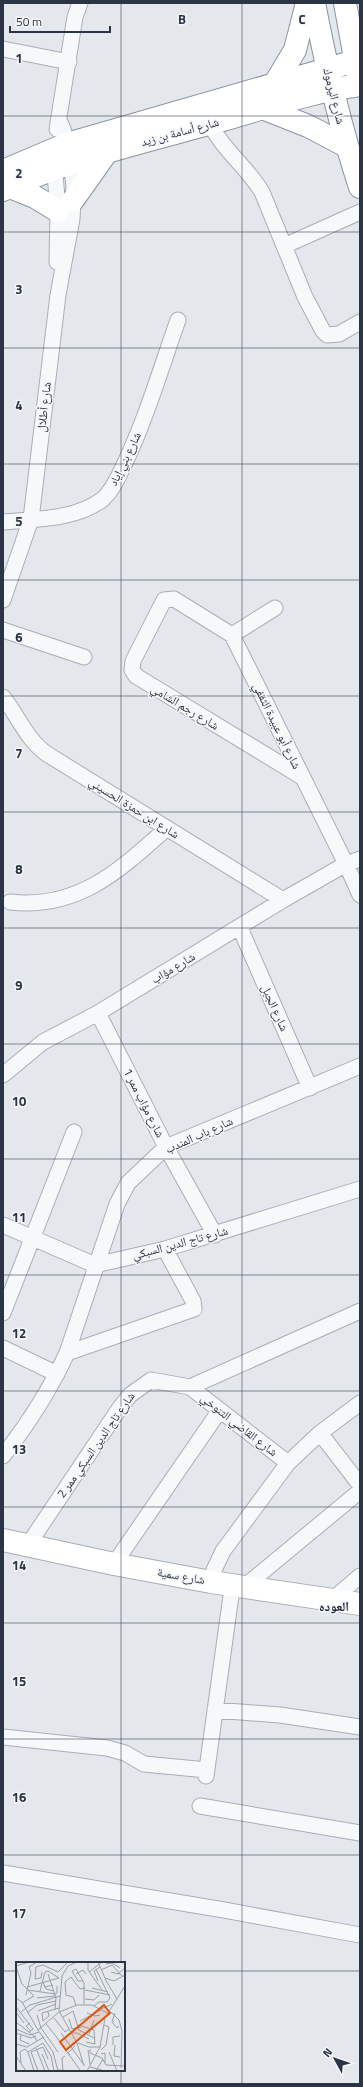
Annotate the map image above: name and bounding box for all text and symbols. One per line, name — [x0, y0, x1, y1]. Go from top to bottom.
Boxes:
scale bar — [10, 8, 110, 34]
text: B — [178, 9, 186, 29]
text: C — [298, 9, 306, 29]
text: 50 m — [16, 12, 42, 31]
text: 1 — [15, 48, 23, 68]
street label: شارع اليرموك — [318, 66, 351, 126]
street label: شارع أسامة بن زيد — [139, 112, 221, 151]
text: 2 — [15, 163, 23, 183]
text: 3 — [15, 279, 23, 299]
street label: شارع أطلال — [31, 381, 56, 433]
text: 4 — [15, 395, 23, 415]
street label: شارع بني إياد — [103, 428, 147, 490]
text: 5 — [15, 511, 23, 531]
text: 6 — [15, 627, 23, 647]
street label: شارع رجم الشامي — [147, 679, 223, 735]
street label: شارع أبو عبيدة الثقفي — [247, 679, 307, 773]
text: 7 — [15, 743, 23, 763]
street label: شارع ابن حمزة الحسيني — [85, 772, 183, 844]
text: 8 — [15, 859, 23, 879]
street label: شارع مؤاب — [147, 947, 199, 988]
text: 9 — [15, 975, 23, 995]
street label: شارع الجبل — [257, 981, 294, 1034]
street label: شارع مؤاب ممر 1 — [119, 1065, 170, 1141]
text: 10 — [12, 1091, 26, 1111]
street label: شارع باب المندب — [162, 1111, 236, 1158]
text: 11 — [12, 1207, 26, 1227]
street label: شارع تاج الدين السبكي — [130, 1221, 230, 1265]
text: 12 — [12, 1323, 26, 1343]
street label: شارع تاج الدين السبكي ممر 2 — [52, 1388, 140, 1502]
street label: شارع القاضي التنوخي — [196, 1388, 282, 1462]
text: 13 — [12, 1439, 26, 1459]
text: 14 — [12, 1555, 26, 1575]
street label: شارع سمية — [156, 1562, 206, 1589]
district label: العوده — [319, 1596, 349, 1616]
text: 15 — [12, 1671, 26, 1691]
text: 16 — [12, 1787, 26, 1807]
text: 17 — [12, 1903, 26, 1923]
inset map — [16, 1962, 125, 2071]
north arrow — [315, 2039, 355, 2079]
text: N — [319, 2045, 336, 2061]

